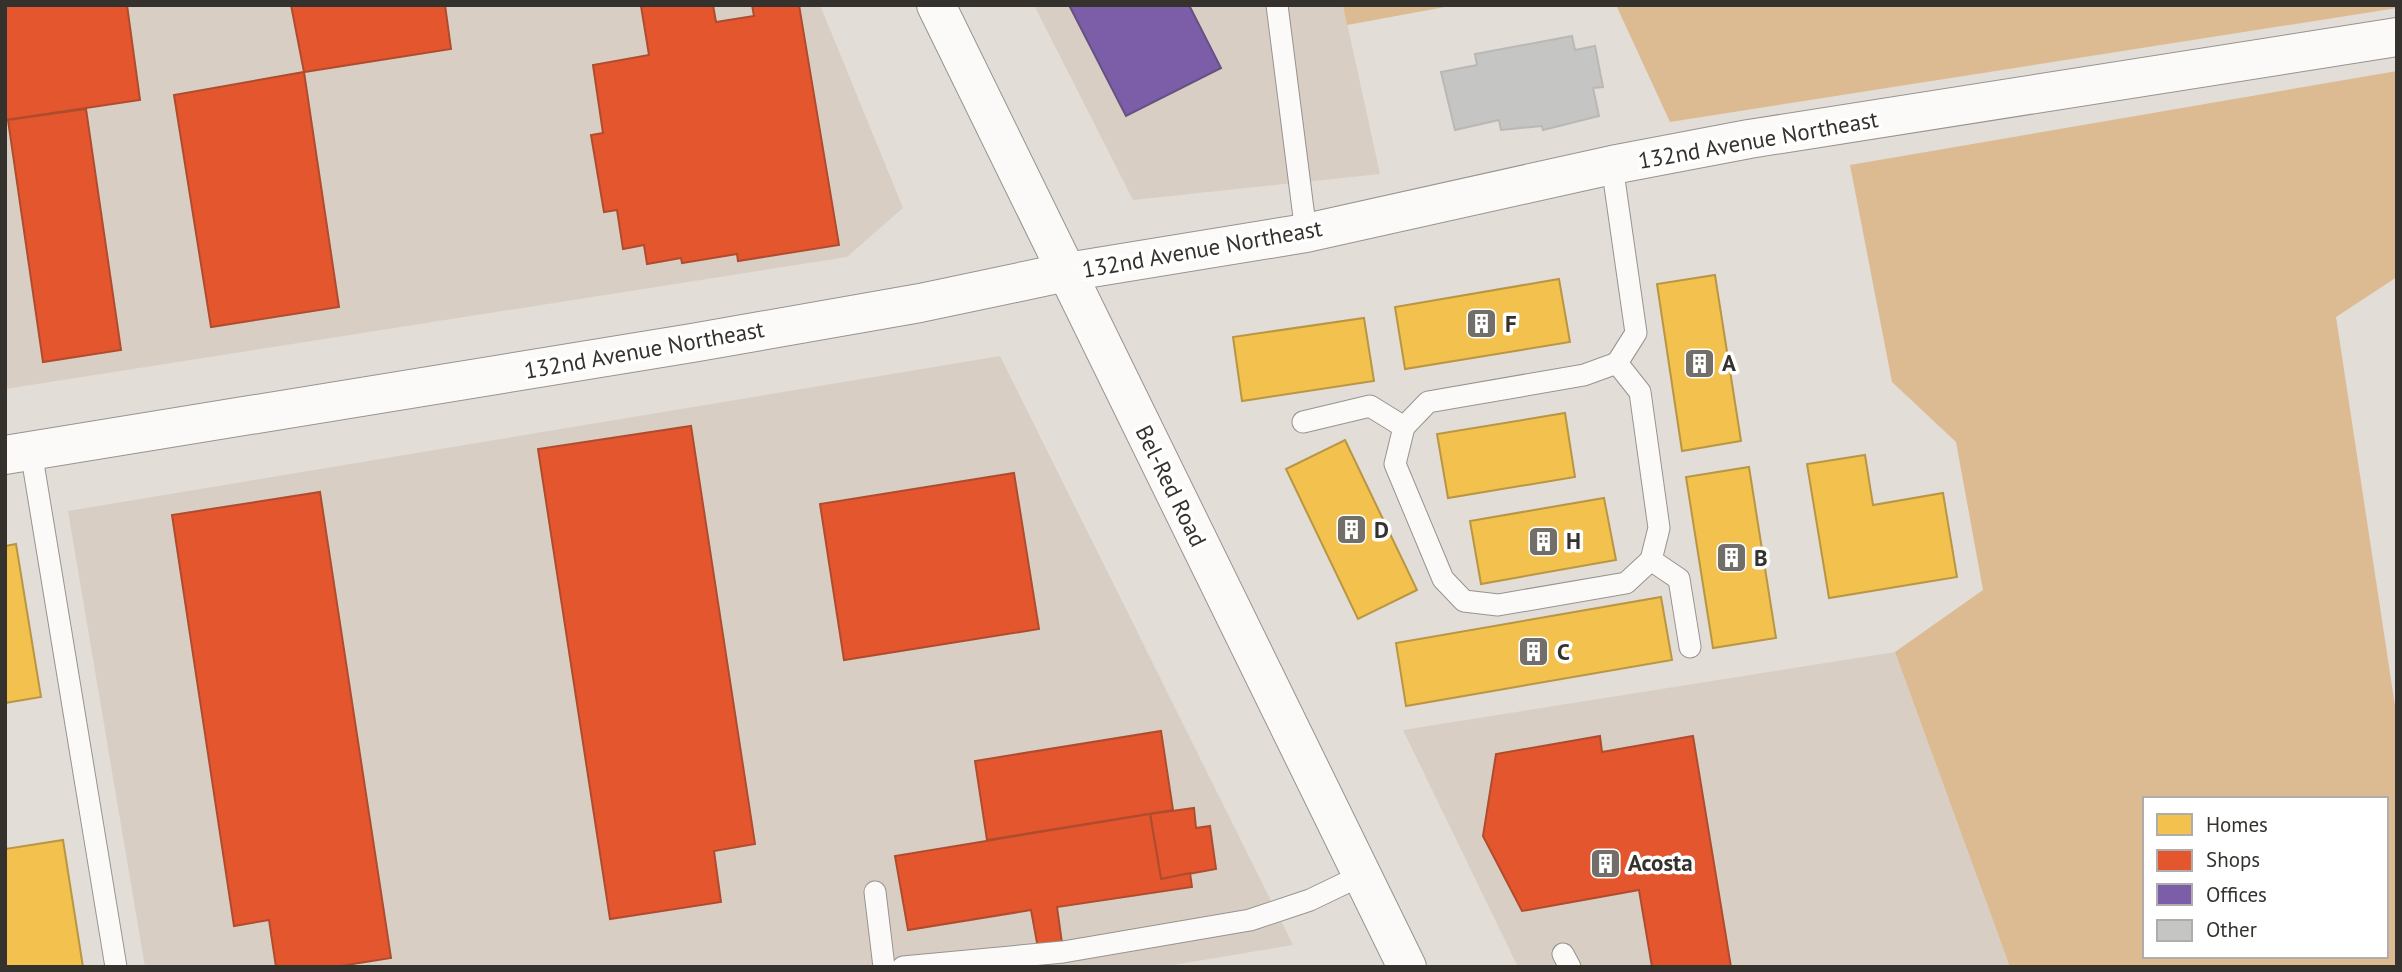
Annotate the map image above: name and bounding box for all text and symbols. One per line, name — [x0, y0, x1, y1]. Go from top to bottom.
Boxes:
street label: 132nd Avenue Northeast — [1636, 104, 1880, 175]
street label: 132nd Avenue Northeast — [1080, 213, 1324, 284]
building icon: F — [1465, 307, 1499, 341]
place label: F — [1505, 309, 1517, 338]
street label: 132nd Avenue Northeast — [522, 314, 766, 385]
building icon: A — [1682, 346, 1716, 380]
place label: A — [1722, 348, 1736, 377]
street label: Bel-Red Road — [1130, 420, 1213, 551]
building icon: D — [1334, 513, 1368, 547]
place label: D — [1374, 515, 1389, 544]
building icon: H — [1526, 524, 1560, 558]
place label: H — [1566, 526, 1581, 555]
building icon: B — [1714, 541, 1748, 575]
place label: B — [1754, 543, 1768, 572]
building icon: C — [1517, 635, 1551, 669]
place label: C — [1557, 637, 1570, 666]
legend — [2143, 797, 2388, 958]
text: Homes — [2206, 811, 2268, 838]
building icon: Acosta — [1588, 846, 1622, 880]
text: Shops — [2206, 846, 2260, 873]
place label: Acosta — [1628, 848, 1693, 877]
text: Offices — [2206, 881, 2267, 908]
text: Other — [2206, 916, 2257, 943]

